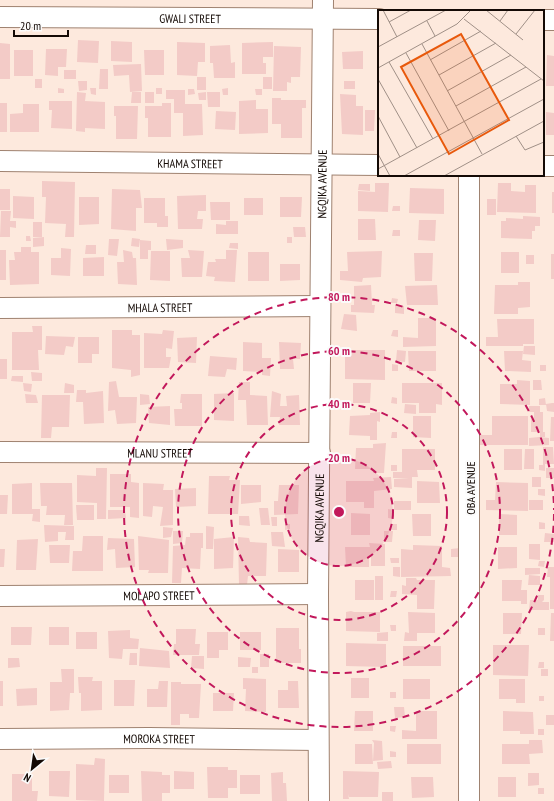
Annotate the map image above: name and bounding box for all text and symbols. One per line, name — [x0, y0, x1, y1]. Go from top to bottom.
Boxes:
street label: GWALI STREET — [159, 10, 221, 26]
inset map — [378, 10, 544, 176]
scale bar — [14, 12, 68, 38]
text: 20 m — [20, 18, 41, 33]
street label: NGQIKA AVENUE — [314, 150, 329, 218]
street label: KHAMA STREET — [157, 155, 223, 171]
text: 80 m — [328, 289, 350, 304]
street label: MHALA STREET — [128, 299, 193, 315]
text: 60 m — [328, 343, 350, 358]
text: 40 m — [328, 396, 350, 411]
street label: MLANU STREET — [127, 445, 193, 460]
text: 20 m — [328, 450, 350, 465]
street label: OBA AVENUE — [463, 461, 478, 515]
street label: NGQIKA AVENUE — [311, 474, 327, 542]
centre of rings — [332, 505, 346, 519]
street label: MOLAPO STREET — [123, 587, 195, 603]
street label: MOROKA STREET — [123, 730, 196, 746]
north arrow — [12, 749, 52, 789]
text: N — [21, 770, 33, 785]

